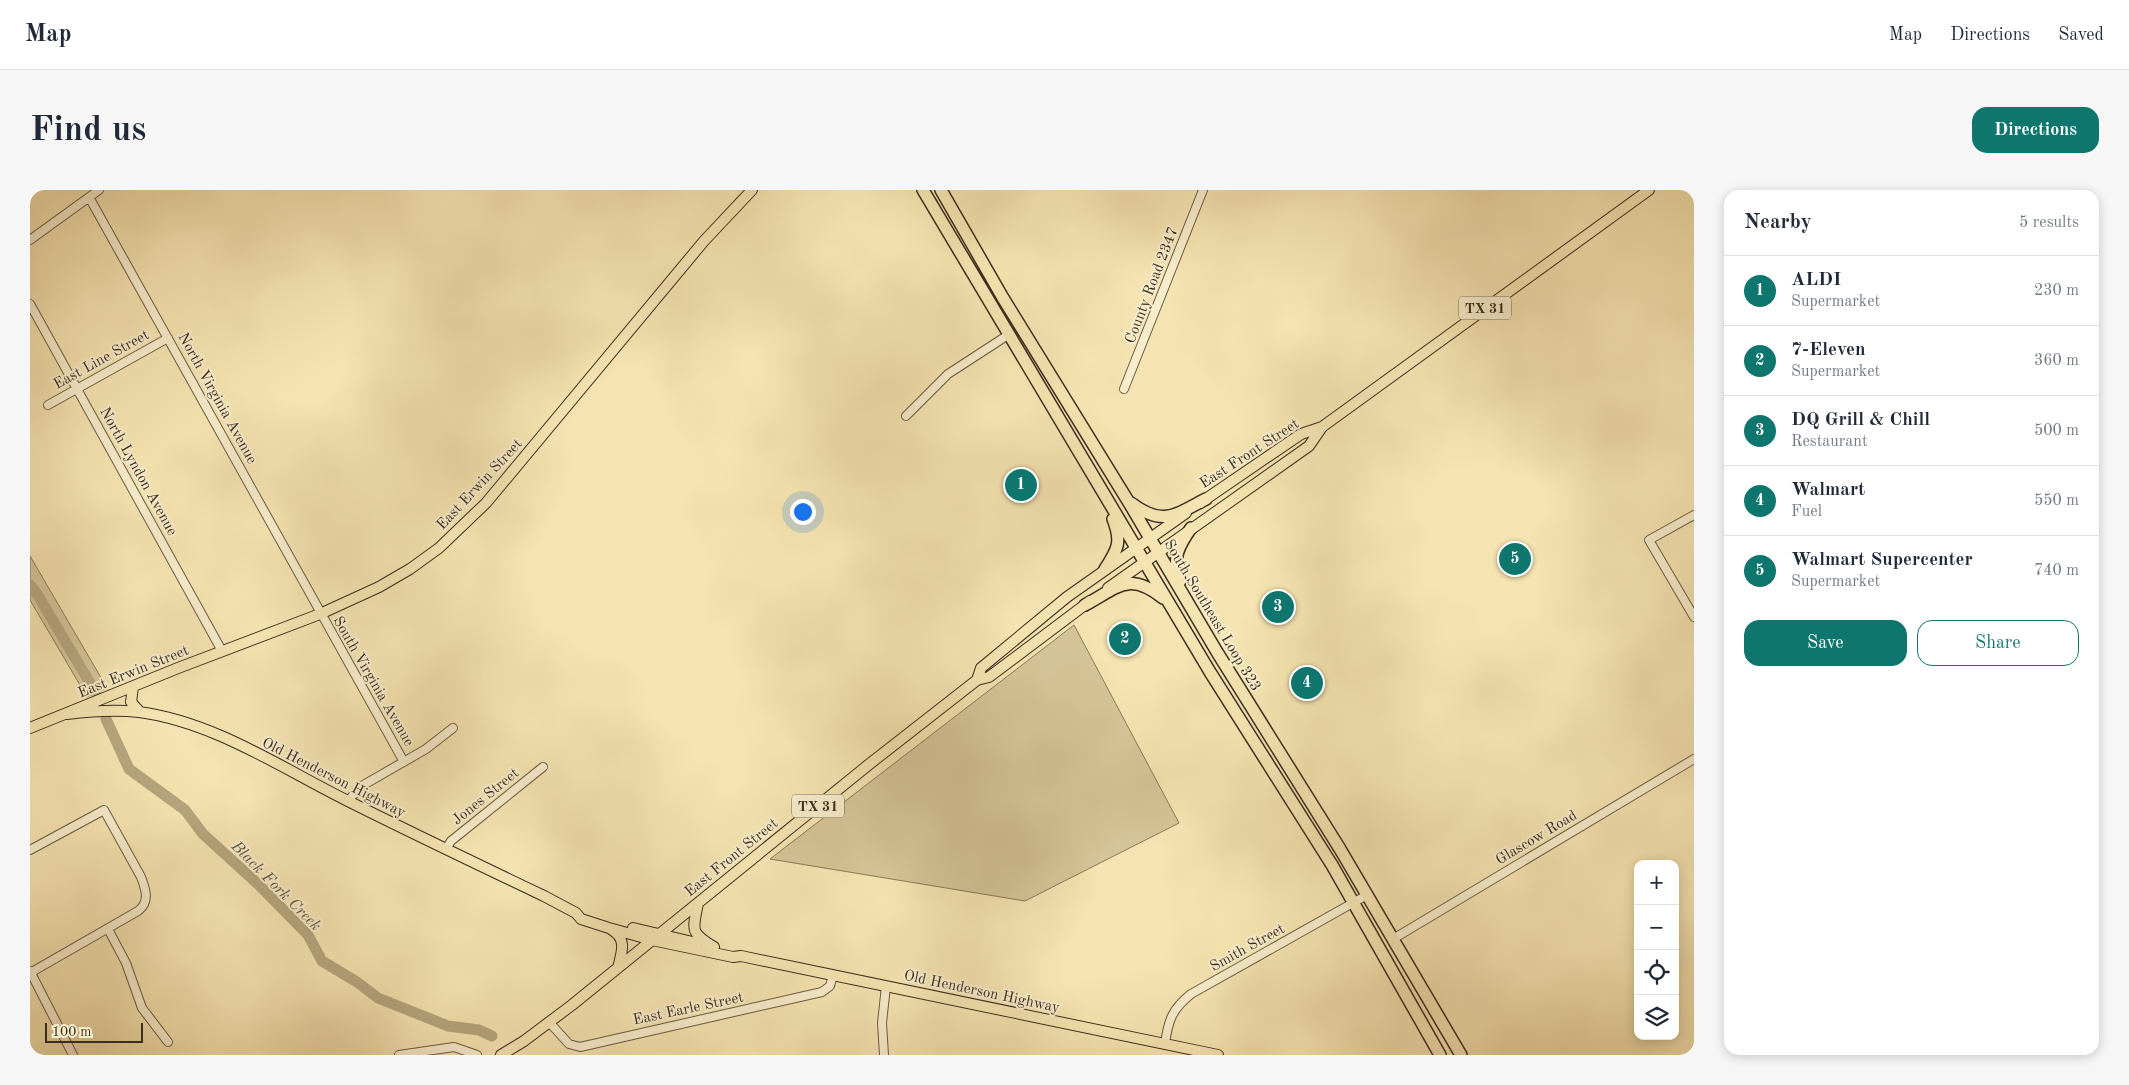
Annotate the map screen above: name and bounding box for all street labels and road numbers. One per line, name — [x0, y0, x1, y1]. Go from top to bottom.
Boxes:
street label: County Road 2347 — [1123, 225, 1182, 346]
road number: TX 31 — [1459, 296, 1511, 320]
street label: East Line Street — [51, 328, 152, 393]
street label: North Virginia Avenue — [174, 331, 259, 467]
street label: North Lyndon Avenue — [96, 405, 179, 538]
street label: East Front Street — [1198, 417, 1302, 492]
street label: East Erwin Street — [434, 437, 526, 533]
street label: South Southeast Loop 323 — [1161, 537, 1263, 694]
street label: South Virginia Avenue — [329, 614, 416, 749]
street label: East Erwin Street — [76, 643, 191, 701]
street label: Old Henderson Highway — [259, 736, 408, 821]
street label: Jones Street — [450, 766, 522, 828]
road number: TX 31 — [792, 794, 844, 818]
street label: Glascow Road — [1494, 808, 1580, 868]
street label: East Front Street — [683, 816, 781, 900]
street label: Smith Street — [1208, 922, 1287, 975]
street label: Old Henderson Highway — [902, 969, 1061, 1016]
street label: East Earle Street — [632, 990, 745, 1029]

